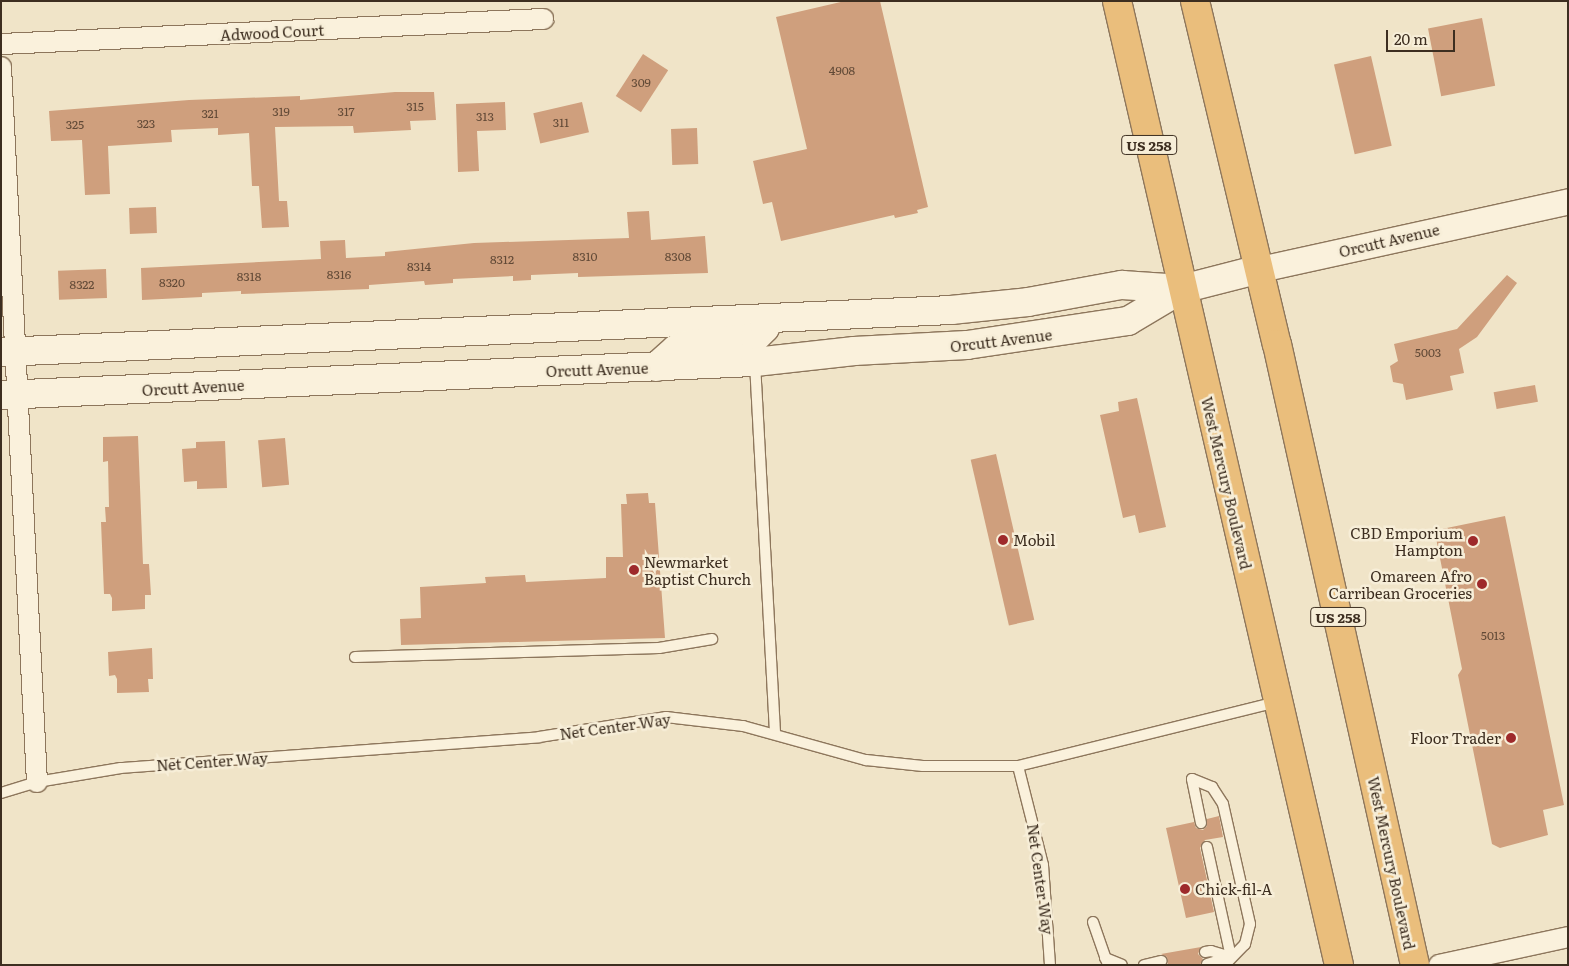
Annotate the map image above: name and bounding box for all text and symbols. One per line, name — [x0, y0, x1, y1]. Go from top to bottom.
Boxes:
street label: Adwood Court — [219, 20, 325, 44]
scale bar — [1389, 20, 1458, 52]
text: 20 m — [1394, 27, 1428, 50]
house number: 4908 — [829, 64, 855, 78]
house number: 309 — [631, 76, 651, 90]
house number: 315 — [406, 100, 424, 114]
house number: 319 — [272, 105, 290, 119]
house number: 317 — [337, 105, 355, 119]
house number: 321 — [201, 107, 219, 121]
house number: 313 — [476, 110, 494, 124]
house number: 311 — [553, 116, 569, 130]
house number: 323 — [137, 117, 155, 131]
house number: 325 — [66, 118, 84, 132]
road number: US 258 — [1120, 134, 1178, 156]
street label: Orcutt Avenue — [1337, 220, 1441, 260]
house number: 8310 — [573, 250, 597, 264]
house number: 8308 — [665, 250, 691, 264]
house number: 8312 — [490, 253, 514, 267]
house number: 8314 — [407, 260, 431, 274]
house number: 8316 — [327, 268, 351, 282]
house number: 8318 — [237, 270, 261, 284]
house number: 8320 — [159, 276, 185, 290]
house number: 8322 — [70, 278, 94, 292]
street label: Orcutt Avenue — [949, 325, 1053, 355]
house number: 5003 — [1415, 346, 1441, 360]
street label: Orcutt Avenue — [545, 358, 649, 380]
street label: Orcutt Avenue — [141, 375, 245, 399]
street label: West Mercury Boulevard — [1198, 395, 1256, 571]
place label: CBD Emporium Hampton — [1350, 523, 1463, 558]
place label: Mobil — [1013, 531, 1055, 549]
marker: Mobil — [997, 534, 1009, 546]
marker: CBD Emporium Hampton — [1467, 535, 1479, 547]
place label: Newmarket Baptist Church — [644, 552, 751, 587]
marker: Newmarket Baptist Church — [628, 564, 640, 576]
place label: Omareen Afro Carribean Groceries — [1329, 566, 1472, 601]
marker: Omareen Afro Carribean Groceries — [1476, 578, 1488, 590]
road number: US 258 — [1309, 606, 1367, 628]
house number: 5013 — [1481, 629, 1505, 643]
street label: Net Center Way — [558, 709, 672, 743]
place label: Floor Trader — [1410, 729, 1501, 747]
marker: Floor Trader — [1505, 732, 1517, 744]
street label: Net Center Way — [156, 748, 268, 774]
street label: West Mercury Boulevard — [1365, 775, 1419, 951]
street label: Net Center Way — [1024, 822, 1058, 936]
place label: Chick-fil-A — [1195, 880, 1272, 898]
marker: Chick-fil-A — [1179, 883, 1191, 895]

